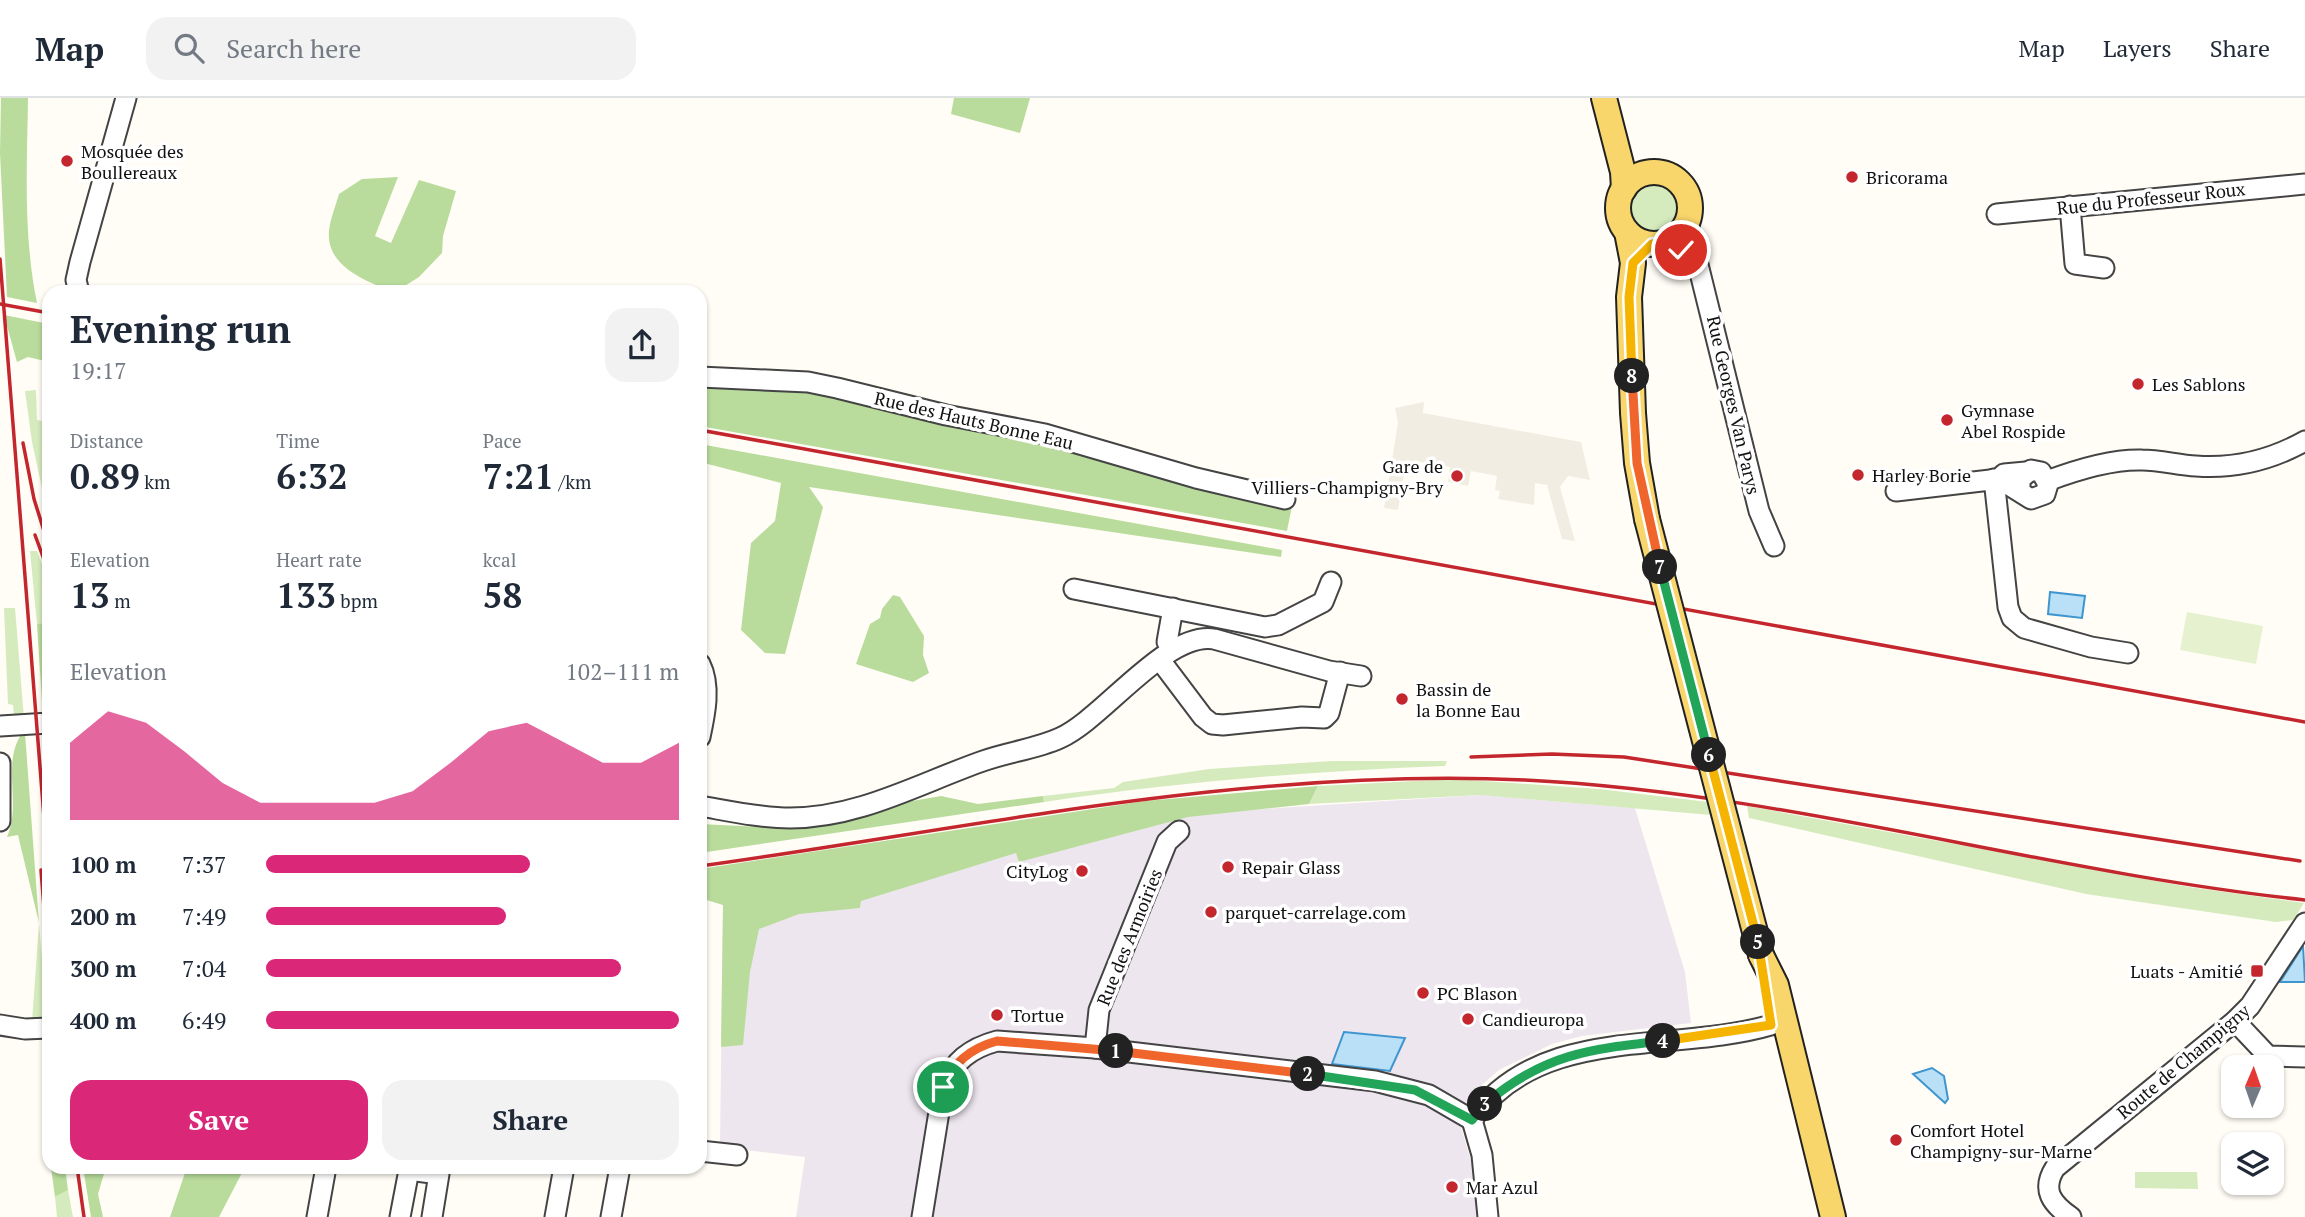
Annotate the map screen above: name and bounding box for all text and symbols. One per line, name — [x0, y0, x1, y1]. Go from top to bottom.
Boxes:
search box — [146, 17, 636, 80]
text: Map — [35, 27, 104, 70]
icon: search — [170, 29, 208, 67]
text: Search here — [226, 31, 361, 65]
text: Map — [2018, 32, 2065, 64]
text: Layers — [2103, 32, 2172, 64]
text: Share — [2210, 32, 2270, 64]
place label: Mosquée des Boullereaux — [81, 139, 184, 184]
marker: Mosquée des Boullereaux — [59, 153, 75, 169]
place label: Bricorama — [1866, 165, 1948, 189]
marker: Bricorama — [1844, 169, 1860, 185]
street label: Rue du Professeur Roux — [2056, 176, 2247, 220]
pin — [1651, 220, 1711, 280]
icon: check — [1662, 231, 1700, 269]
text: Evening run — [70, 304, 291, 354]
button: share — [605, 308, 679, 382]
street label: Rue Georges Van Parys — [1702, 313, 1766, 497]
text: 19:17 — [70, 355, 127, 386]
pin: 8 — [1614, 358, 1650, 394]
text: 8 — [1626, 363, 1637, 388]
place label: Les Sablons — [2152, 372, 2246, 396]
marker: Les Sablons — [2130, 376, 2146, 392]
street label: Rue des Hauts Bonne Eau — [872, 385, 1076, 455]
place label: Gymnase Abel Rospide — [1961, 398, 2065, 443]
marker: Gymnase Abel Rospide — [1939, 412, 1955, 428]
text: Distance — [70, 428, 143, 453]
text: Time — [276, 428, 320, 453]
text: Pace — [483, 428, 522, 453]
text: 0.89 — [70, 453, 140, 499]
text: 6:32 — [276, 453, 348, 499]
text: 7:21 — [483, 453, 554, 499]
place label: Gare de Villiers-Champigny-Bry — [1251, 454, 1444, 499]
place label: Harley Borie — [1872, 463, 1971, 487]
marker: Harley Borie — [1850, 467, 1866, 483]
marker: Gare de Villiers-Champigny-Bry — [1449, 468, 1465, 484]
text: km — [140, 469, 171, 494]
text: /km — [554, 469, 591, 494]
text: Elevation — [70, 547, 150, 572]
text: Heart rate — [276, 547, 362, 572]
text: kcal — [483, 547, 516, 572]
pin: 7 — [1642, 550, 1678, 584]
text: 7 — [1654, 554, 1665, 579]
text: 13 — [70, 572, 110, 618]
text: 133 — [276, 572, 336, 618]
text: 58 — [483, 572, 522, 618]
text: m — [110, 588, 131, 613]
text: bpm — [336, 588, 378, 613]
text: Elevation — [70, 656, 167, 687]
text: 102–111 m — [566, 656, 679, 687]
place label: Bassin de la Bonne Eau — [1416, 677, 1521, 722]
marker: Bassin de la Bonne Eau — [1394, 691, 1410, 707]
pin: 6 — [1692, 738, 1726, 772]
text: 6 — [1703, 742, 1714, 767]
text: 100 m — [70, 849, 136, 880]
text: 7:37 — [182, 849, 226, 880]
place label: Repair Glass — [1242, 855, 1341, 879]
place label: CityLog — [1006, 859, 1069, 883]
marker: Repair Glass — [1220, 859, 1236, 875]
marker: CityLog — [1074, 863, 1090, 879]
street label: Rue des Armoiries — [1091, 865, 1167, 1009]
place label: parquet-carrelage.com — [1225, 900, 1406, 924]
text: 200 m — [70, 901, 136, 932]
text: 7:49 — [182, 901, 226, 932]
marker: parquet-carrelage.com — [1203, 904, 1219, 920]
pin: 5 — [1740, 924, 1776, 960]
text: 5 — [1752, 929, 1763, 954]
text: 300 m — [70, 953, 136, 984]
text: 7:04 — [182, 953, 226, 984]
place label: Luats - Amitié — [2130, 959, 2243, 983]
marker: Luats - Amitié — [2249, 963, 2265, 979]
place label: PC Blason — [1437, 981, 1518, 1005]
marker: PC Blason — [1415, 985, 1431, 1001]
street label: Route de Champigny — [2111, 998, 2255, 1124]
place label: Tortue — [1011, 1003, 1064, 1027]
text: 400 m — [70, 1005, 136, 1036]
text: 6:49 — [182, 1005, 226, 1036]
marker: Tortue — [989, 1007, 1005, 1023]
place label: Candieuropa — [1482, 1007, 1584, 1031]
marker: Candieuropa — [1460, 1011, 1476, 1027]
pin: 4 — [1646, 1024, 1680, 1058]
text: 4 — [1657, 1028, 1668, 1053]
pin: 1 — [1098, 1034, 1134, 1068]
text: 1 — [1110, 1038, 1121, 1063]
north arrow — [2221, 1055, 2284, 1118]
map controls — [2221, 1055, 2284, 1195]
pin: 2 — [1290, 1056, 1326, 1091]
pin — [913, 1057, 973, 1117]
text: 2 — [1302, 1061, 1313, 1086]
icon: arrive — [924, 1068, 962, 1106]
button: Save — [70, 1080, 368, 1160]
button: Share — [382, 1080, 679, 1160]
pin: 3 — [1468, 1086, 1502, 1122]
text: 3 — [1479, 1091, 1490, 1116]
place label: Comfort Hotel Champigny-sur-Marne — [1910, 1118, 2092, 1163]
marker: Comfort Hotel Champigny-sur-Marne — [1888, 1132, 1904, 1148]
button: layers — [2221, 1132, 2284, 1195]
place label: Mar Azul — [1466, 1175, 1538, 1199]
marker: Mar Azul — [1444, 1179, 1460, 1195]

